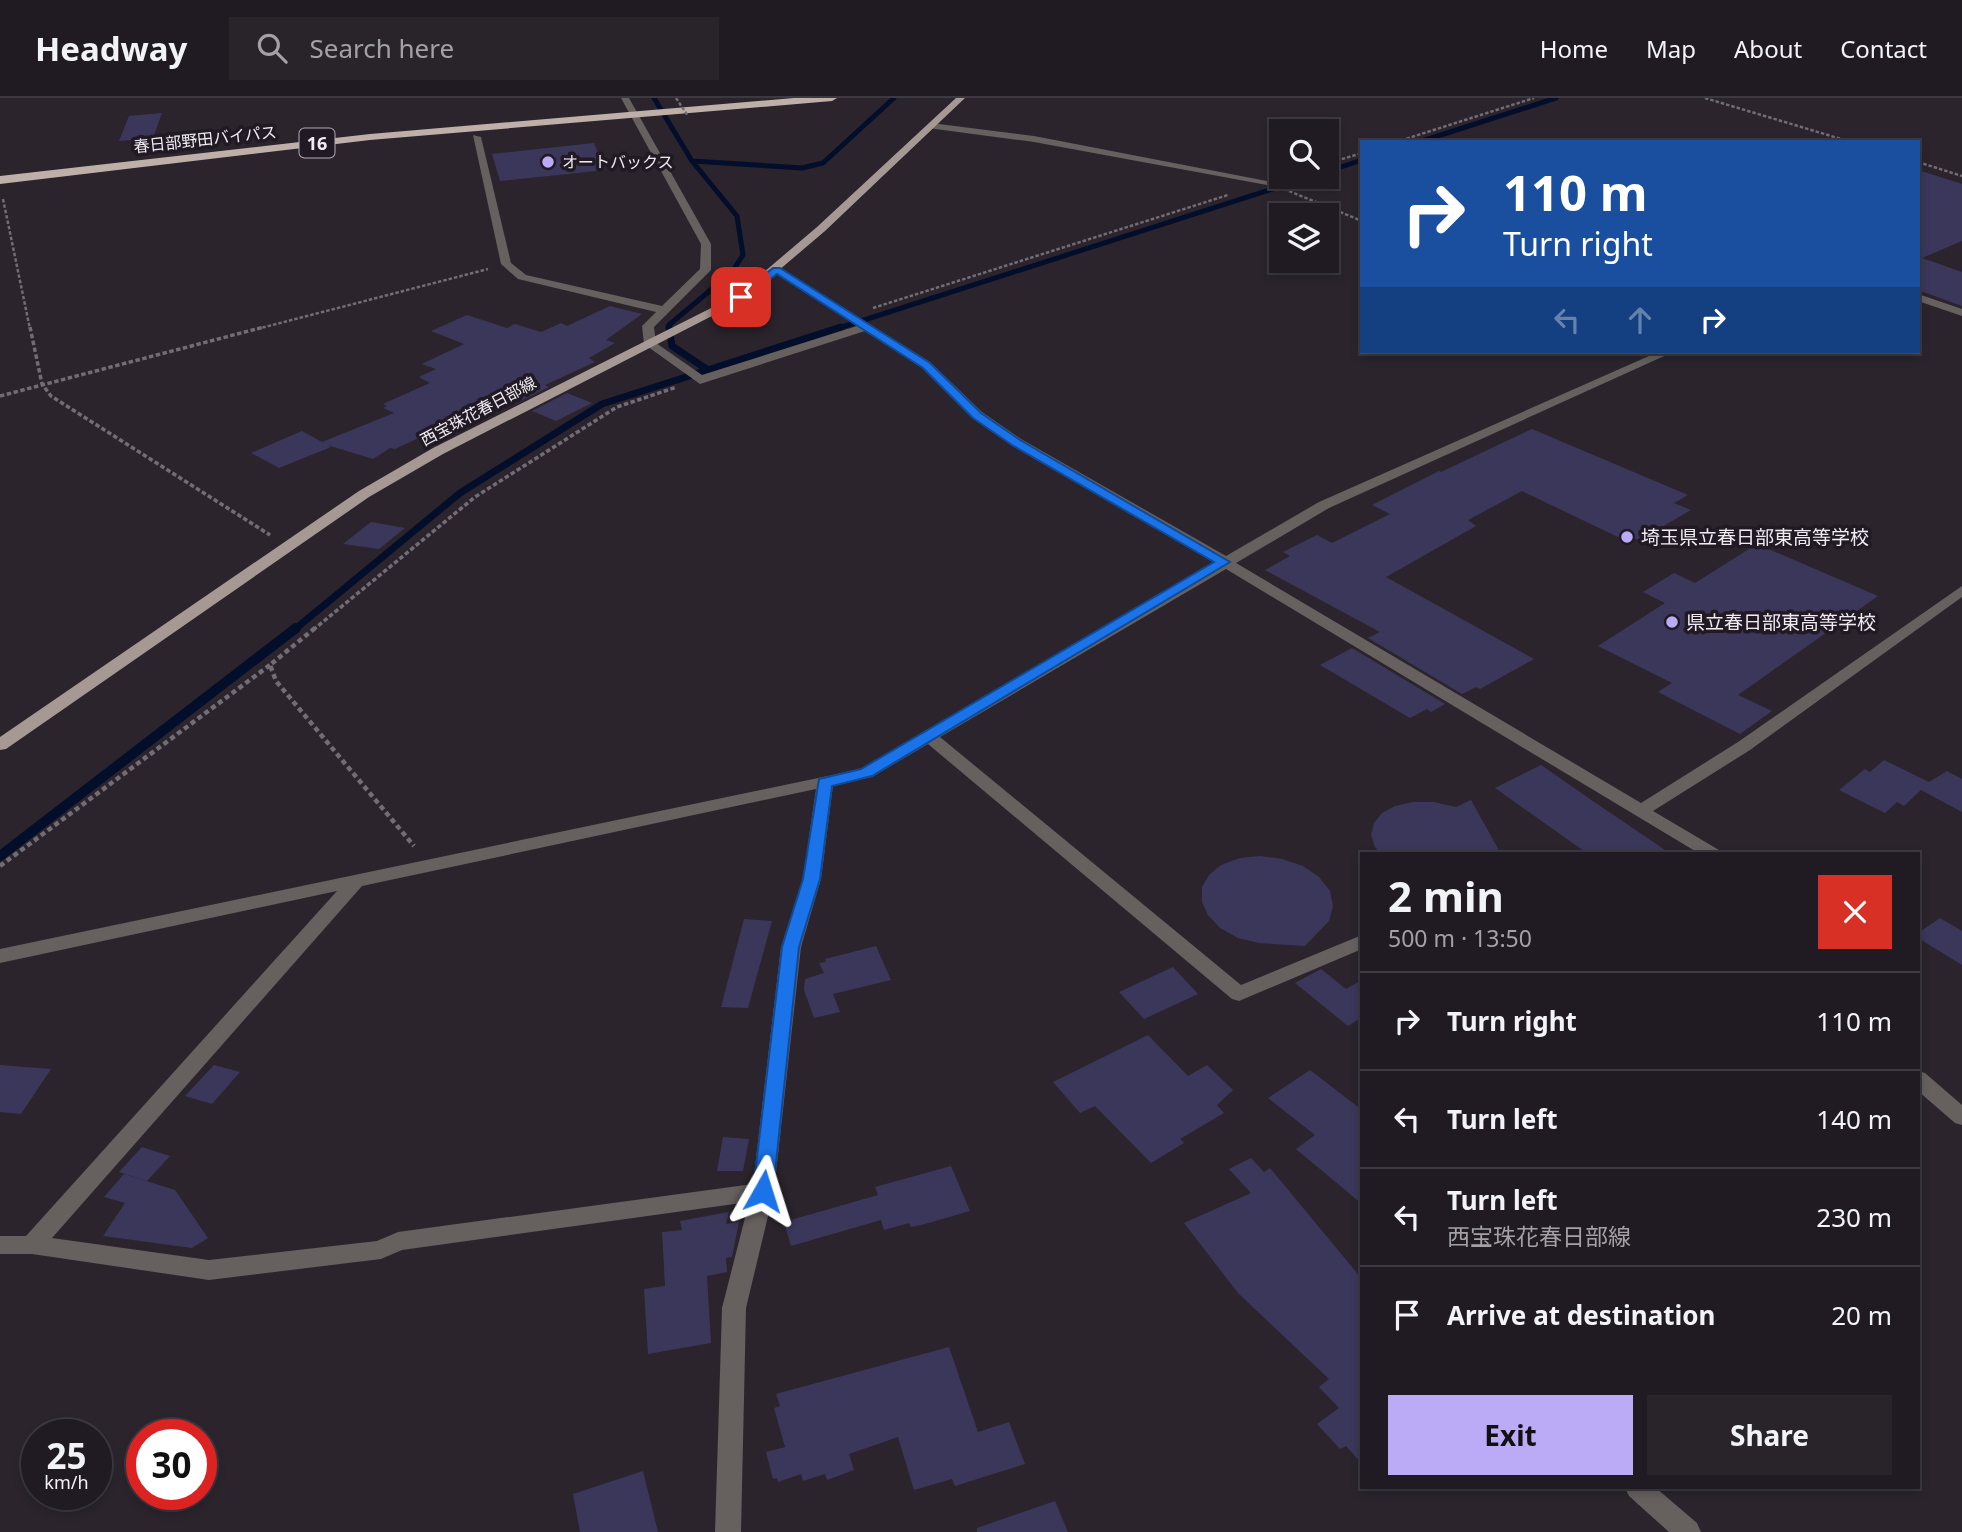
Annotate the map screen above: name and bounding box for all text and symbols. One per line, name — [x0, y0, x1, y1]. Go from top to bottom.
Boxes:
search box — [229, 17, 719, 80]
text: Headway — [35, 26, 187, 71]
icon: search — [253, 29, 291, 67]
text: Search here — [309, 30, 454, 66]
text: Home — [1540, 32, 1608, 65]
text: Map — [1646, 32, 1696, 65]
text: About — [1734, 32, 1802, 65]
text: Contact — [1840, 32, 1927, 65]
map controls — [1269, 119, 1339, 273]
button: search — [1269, 119, 1339, 189]
street label: 春日部野田バイパス — [132, 121, 278, 157]
road number: 16 — [300, 129, 334, 158]
place label: オートバックス — [562, 151, 674, 173]
marker: オートバックス — [540, 154, 556, 170]
text: 110 m — [1503, 159, 1648, 225]
icon: right — [1388, 168, 1479, 259]
button: layers — [1269, 203, 1339, 273]
text: Turn right — [1503, 222, 1653, 265]
pin — [711, 267, 771, 327]
icon: arrive — [722, 278, 760, 316]
icon: left — [1548, 301, 1586, 339]
icon: ahead — [1621, 301, 1659, 339]
icon: right — [1694, 301, 1732, 339]
street label: 西宝珠花春日部線 — [416, 371, 540, 451]
place label: 埼玉県立春日部東高等学校 — [1641, 524, 1869, 550]
marker: 埼玉県立春日部東高等学校 — [1619, 529, 1635, 545]
place label: 県立春日部東高等学校 — [1686, 609, 1876, 635]
marker: 県立春日部東高等学校 — [1664, 614, 1680, 630]
text: 2 min — [1388, 867, 1504, 924]
button: close — [1818, 875, 1892, 949]
text: 500 m · 13:50 — [1388, 922, 1532, 954]
icon: right — [1388, 1002, 1426, 1040]
text: Turn right — [1447, 1003, 1577, 1039]
text: 110 m — [1816, 1003, 1892, 1039]
icon: left — [1388, 1100, 1426, 1138]
text: Turn left — [1447, 1101, 1558, 1137]
text: 140 m — [1816, 1101, 1892, 1137]
position arrow — [726, 1154, 800, 1228]
text: Turn left — [1447, 1182, 1558, 1218]
icon: left — [1388, 1198, 1426, 1236]
text: 230 m — [1816, 1199, 1892, 1235]
text: 西宝珠花春日部線 — [1447, 1220, 1631, 1252]
icon: arrive — [1388, 1296, 1426, 1334]
text: Arrive at destination — [1447, 1297, 1716, 1333]
text: 20 m — [1831, 1297, 1892, 1333]
button: Exit — [1388, 1395, 1633, 1475]
button: Share — [1647, 1395, 1892, 1475]
speed limit sign: 30 — [126, 1419, 217, 1510]
text: 25 — [46, 1432, 87, 1479]
text: km/h — [44, 1470, 89, 1494]

